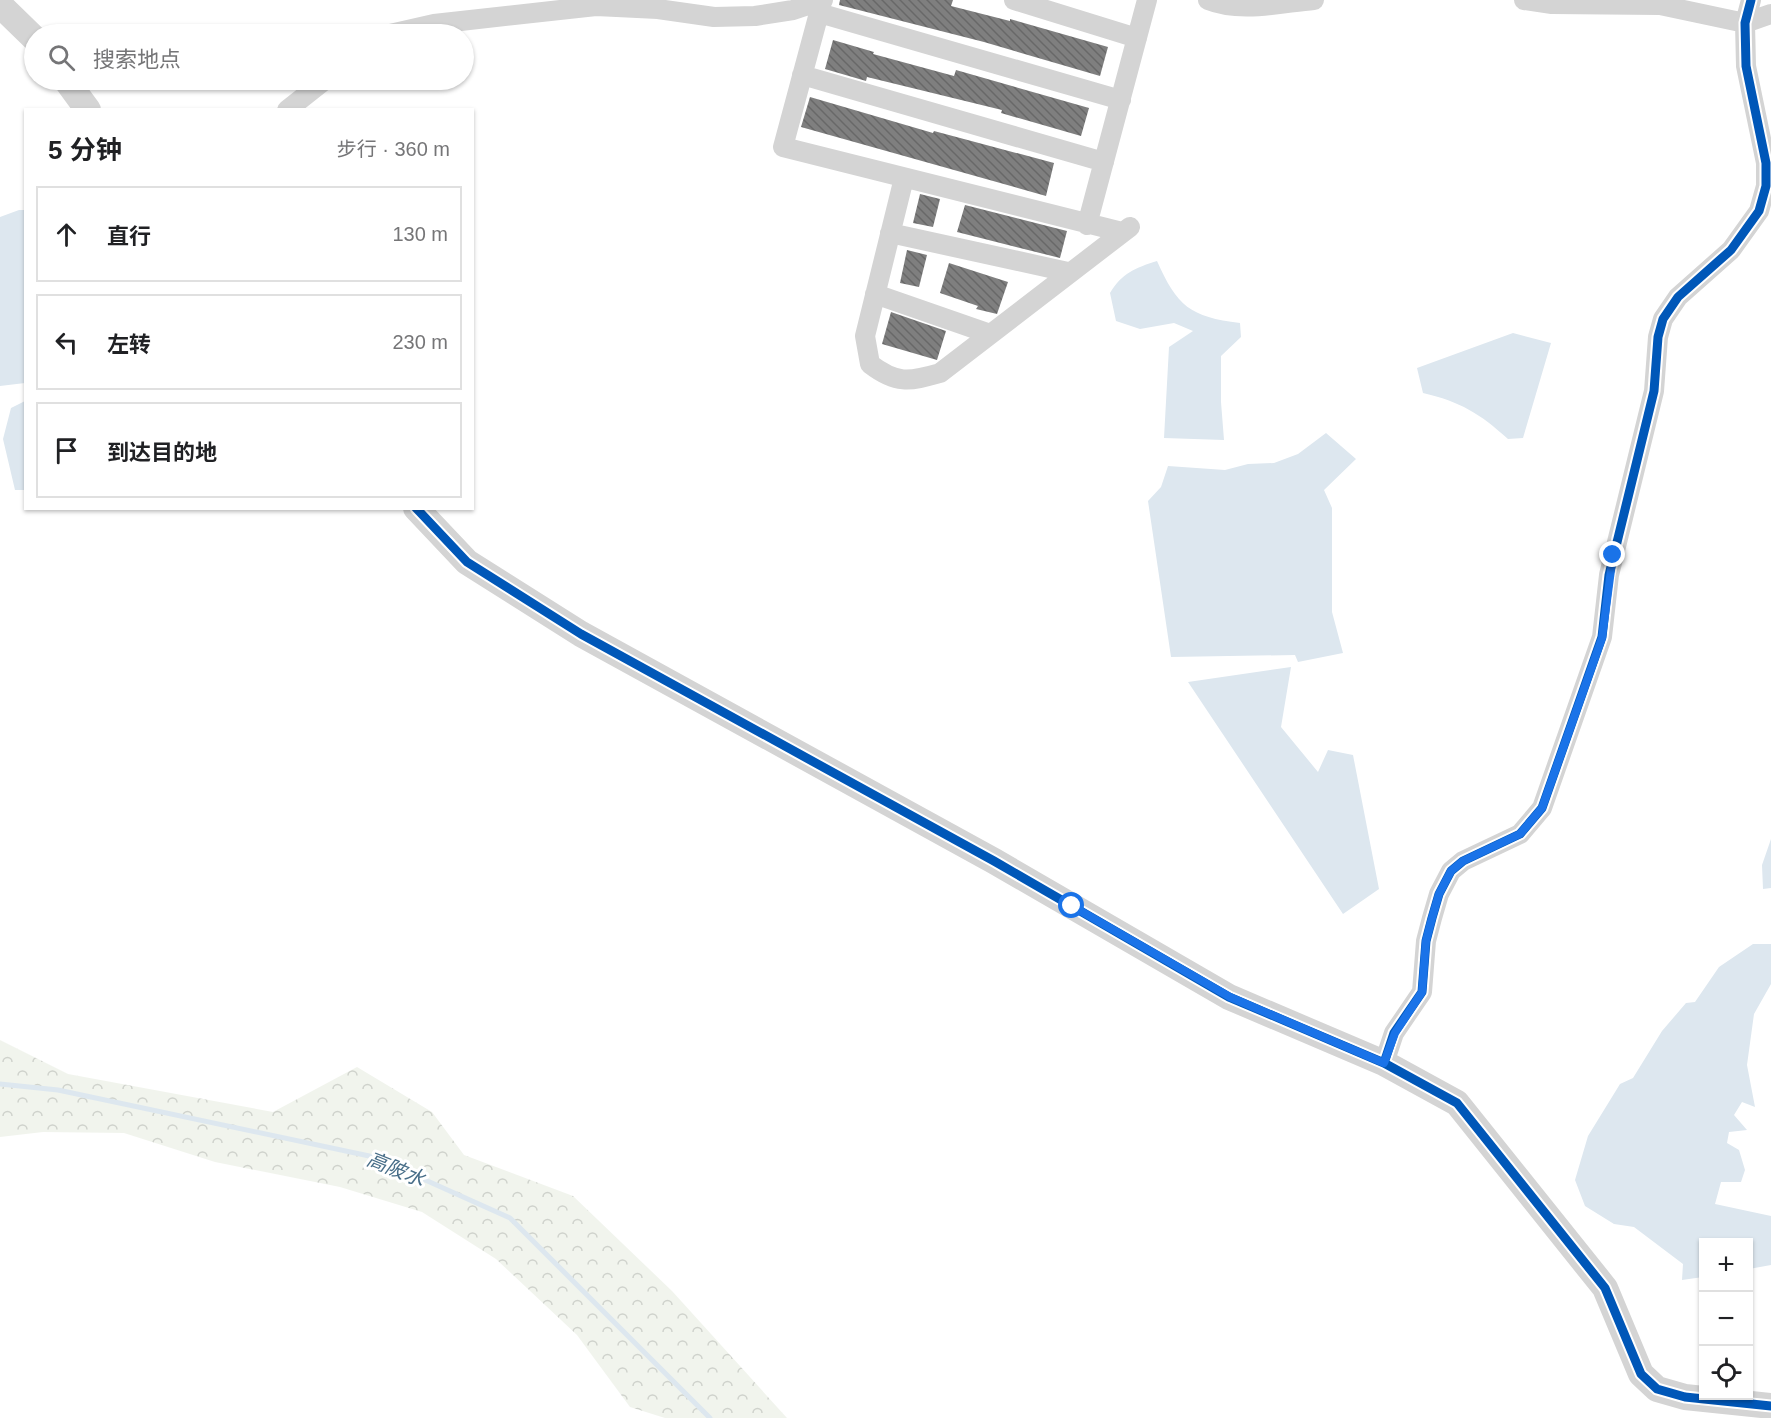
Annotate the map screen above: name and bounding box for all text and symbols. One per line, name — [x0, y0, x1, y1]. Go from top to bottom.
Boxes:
search box — [24, 24, 474, 90]
icon: search — [45, 41, 78, 74]
text: 搜索地点 — [93, 47, 181, 72]
text: 5 分钟 — [48, 135, 122, 165]
text: 步行 · 360 m — [337, 138, 450, 160]
icon: ahead — [50, 218, 83, 251]
text: 130 m — [392, 223, 448, 245]
text: 直行 — [107, 224, 151, 249]
icon: left — [50, 326, 83, 359]
text: 230 m — [392, 331, 448, 353]
text: 左转 — [107, 332, 151, 357]
icon: arrive — [50, 434, 83, 467]
text: 到达目的地 — [107, 440, 217, 465]
route end — [1599, 541, 1625, 567]
route start — [1058, 892, 1084, 918]
water label: 高陂水 — [364, 1148, 429, 1191]
map controls — [1699, 1238, 1753, 1400]
button: + — [1699, 1238, 1753, 1292]
button: − — [1699, 1292, 1753, 1346]
button: locate — [1699, 1346, 1753, 1400]

